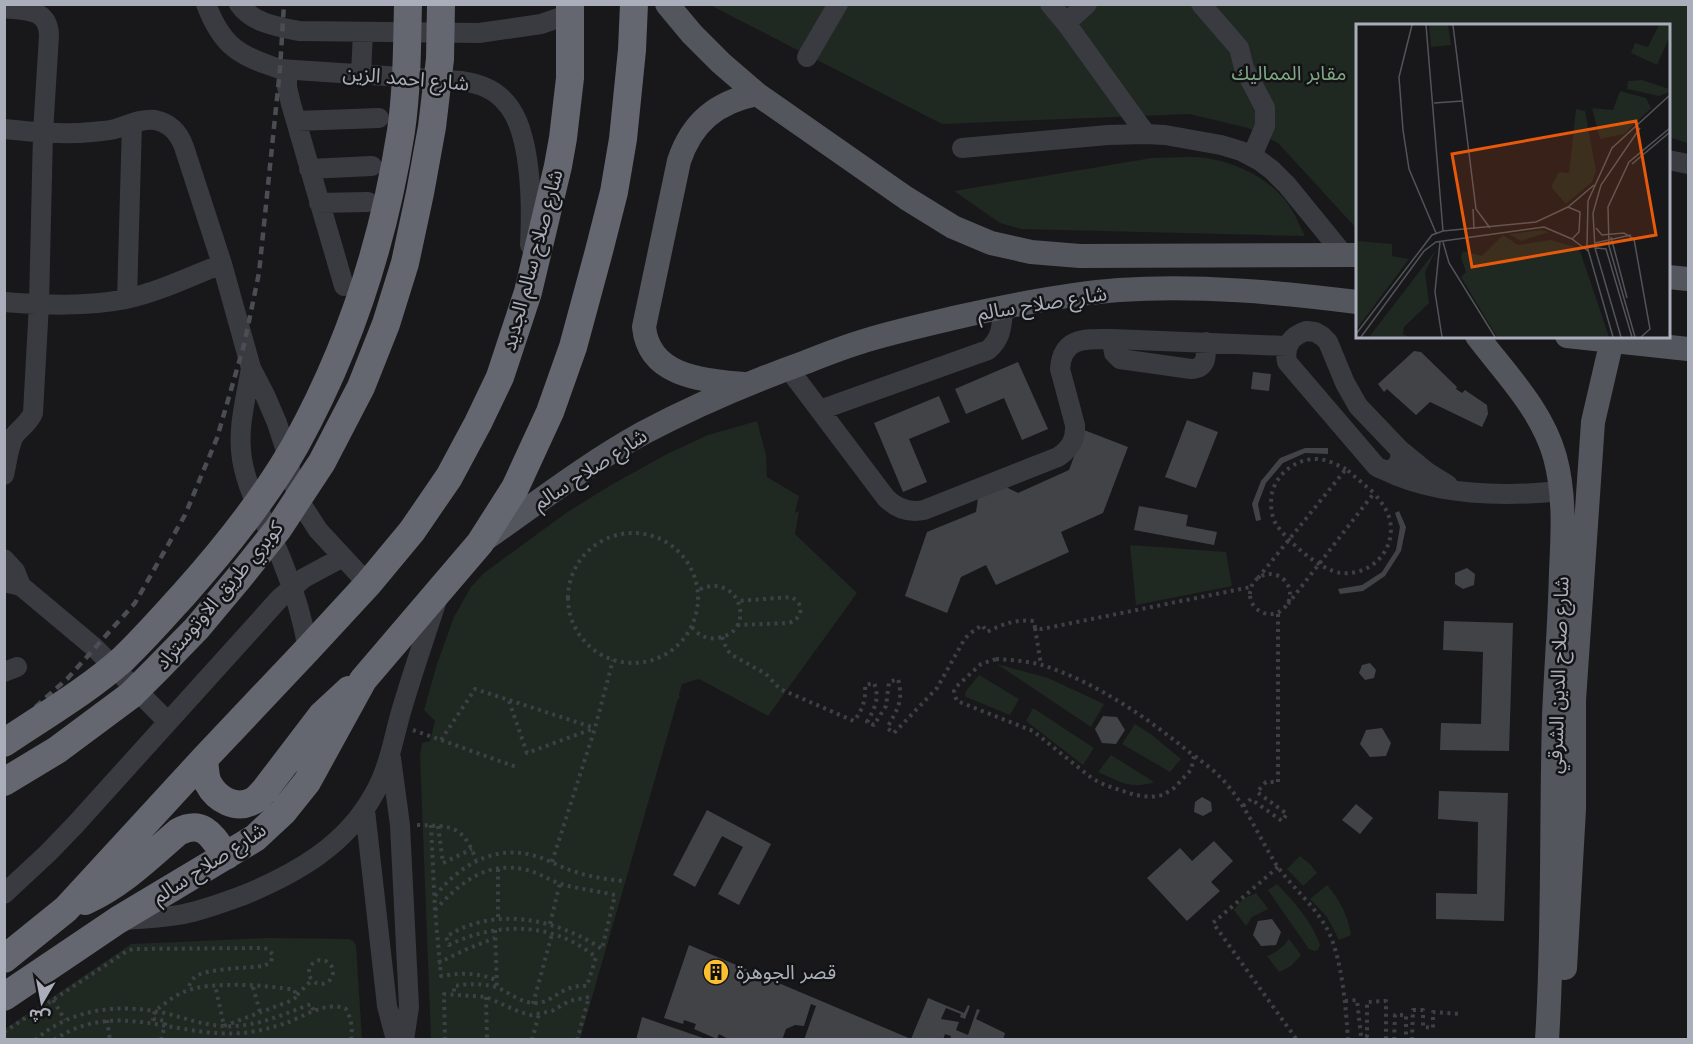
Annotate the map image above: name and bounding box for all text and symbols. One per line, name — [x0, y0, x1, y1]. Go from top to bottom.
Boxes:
inset map — [1356, 24, 1669, 338]
street label: شارع احمد الزين — [342, 62, 470, 98]
park label: مقابر المماليك — [1231, 62, 1347, 85]
street label: شارع صلاح سالم الجديد — [497, 167, 571, 354]
street label: شارع صلاح سالم — [976, 282, 1109, 328]
street label: شارع صلاح سالم — [529, 424, 653, 517]
street label: كوبري طريق الاوتوستراد — [151, 516, 291, 676]
street label: شارع صلاح الدين الشرقي — [1544, 576, 1577, 774]
street label: شارع صلاح سالم — [148, 818, 272, 911]
building icon: قصر الجوهرة — [701, 957, 731, 987]
place label: قصر الجوهرة — [736, 961, 836, 984]
north arrow — [12, 972, 72, 1032]
text: ش — [27, 1005, 52, 1027]

